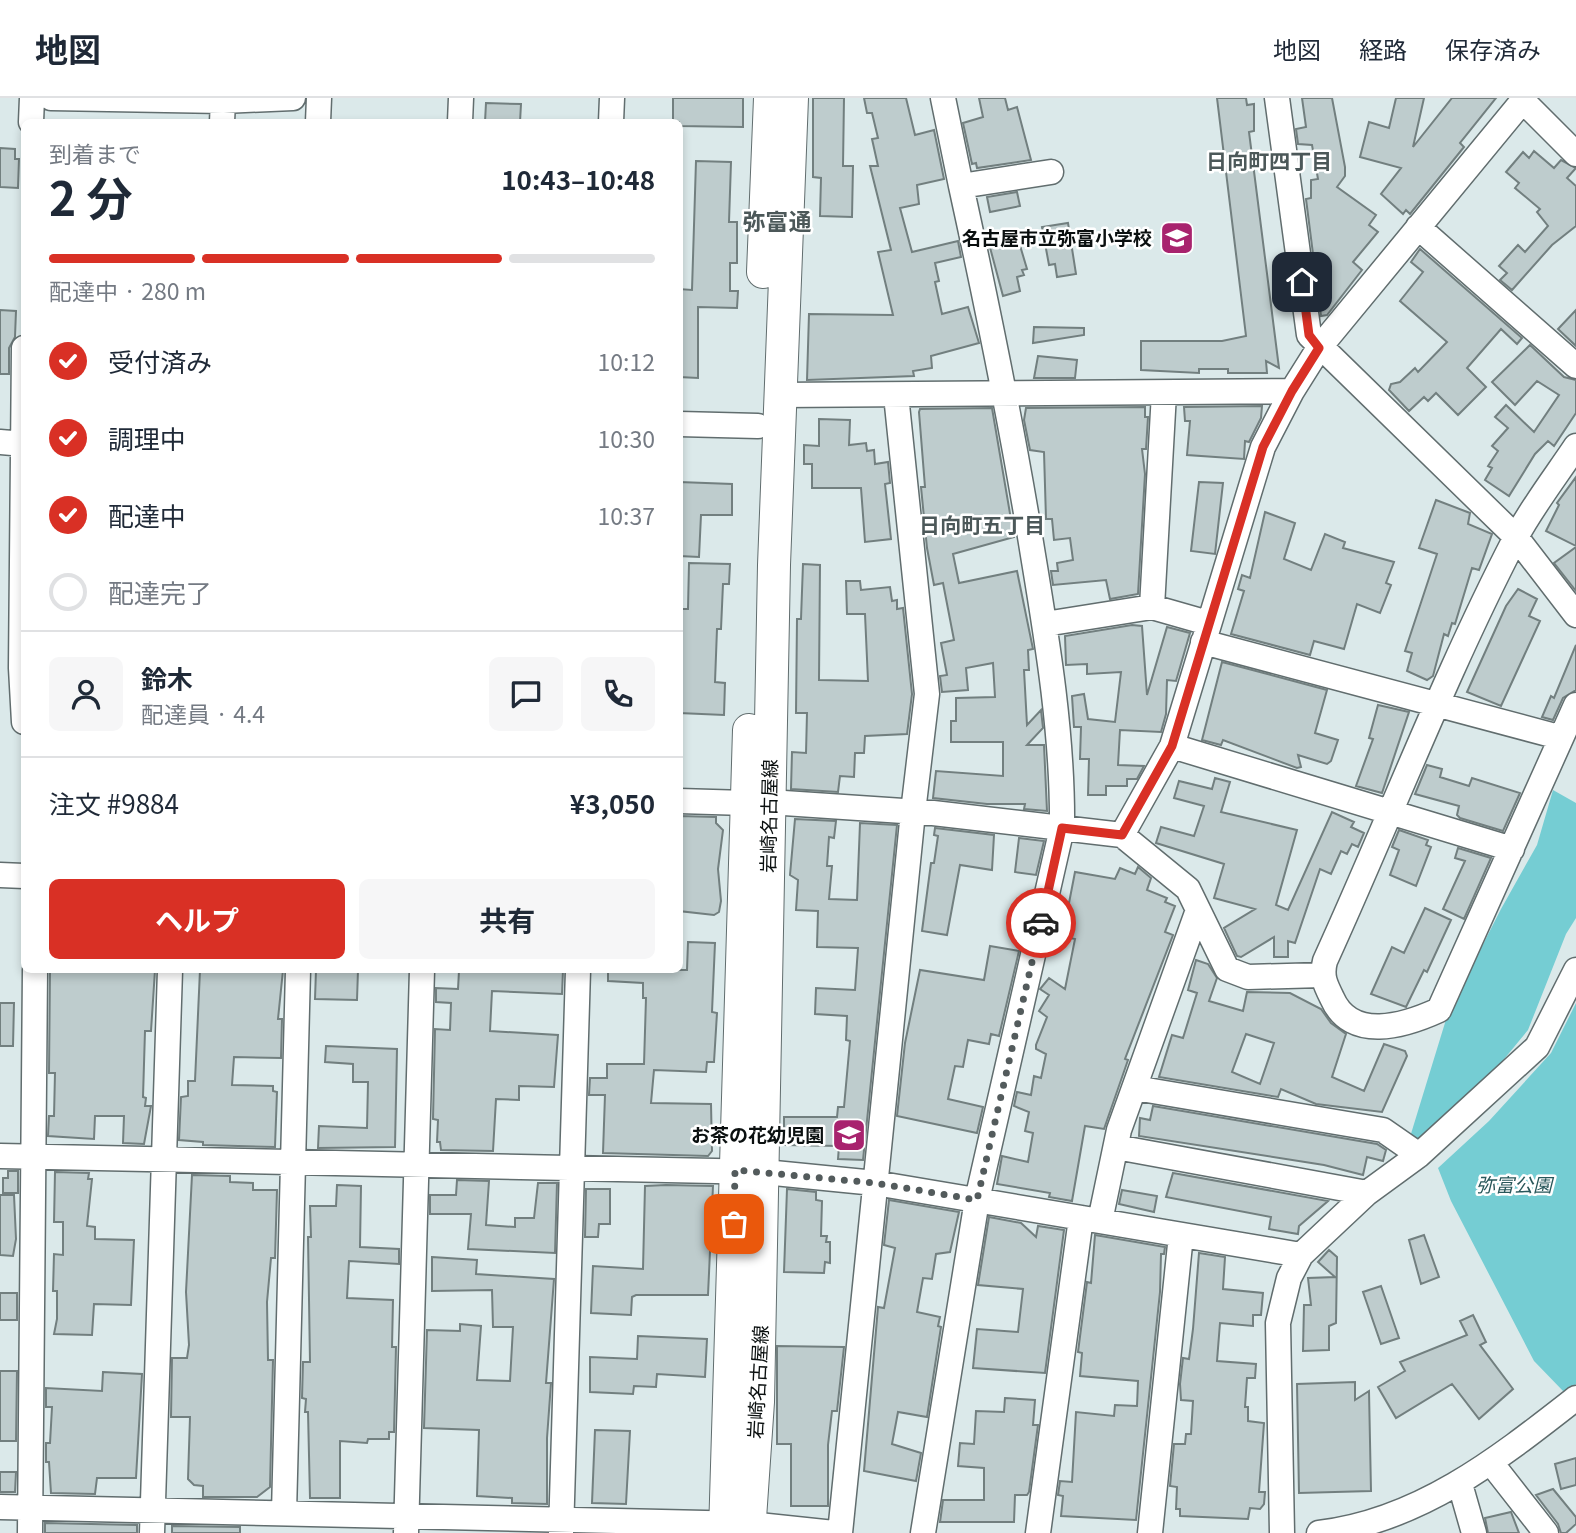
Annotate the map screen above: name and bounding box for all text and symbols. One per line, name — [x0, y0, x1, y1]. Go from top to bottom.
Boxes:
text: 地図 — [35, 24, 101, 72]
text: 地図 — [1273, 31, 1321, 66]
text: 経路 — [1359, 31, 1407, 66]
text: 保存済み — [1445, 31, 1541, 66]
text: 到着まで — [49, 136, 141, 170]
district label: 日向町四丁目 — [1206, 145, 1332, 175]
text: 10:43–10:48 — [501, 160, 655, 197]
text: 2 分 — [49, 163, 133, 229]
district label: 弥富通 — [743, 203, 812, 237]
school or university icon: 名古屋市立弥富小学校 — [1158, 219, 1196, 257]
place label: 名古屋市立弥富小学校 — [962, 223, 1152, 250]
pin — [1272, 252, 1332, 312]
icon: home — [1283, 263, 1321, 301]
text: 配達中 · 280 m — [49, 273, 206, 307]
icon: check — [49, 342, 87, 380]
text: 受付済み — [108, 342, 212, 379]
text: 10:12 — [598, 344, 655, 378]
icon: check — [49, 419, 87, 457]
text: 調理中 — [108, 419, 186, 456]
text: 10:30 — [598, 421, 655, 455]
icon: check — [49, 496, 87, 534]
text: 配達中 — [108, 496, 186, 533]
text: 10:37 — [598, 498, 655, 532]
district label: 日向町五丁目 — [919, 509, 1045, 539]
text: 配達完了 — [108, 573, 212, 610]
button: person — [49, 657, 123, 731]
button: chat — [489, 657, 563, 731]
button: phone — [581, 657, 655, 731]
text: 鈴木 — [141, 659, 193, 696]
text: 配達員 · 4.4 — [141, 696, 265, 730]
street label: 岩崎名古屋線 — [753, 759, 782, 873]
text: 注文 #9884 — [49, 784, 179, 821]
text: ¥3,050 — [570, 784, 655, 821]
button: ヘルプ — [49, 879, 345, 959]
button: 共有 — [359, 879, 655, 959]
courier — [1006, 888, 1076, 958]
icon: car — [1022, 904, 1060, 942]
school or university icon: お茶の花幼児園 — [830, 1116, 868, 1154]
place label: お茶の花幼児園 — [691, 1120, 824, 1147]
park label: 弥富公園 — [1476, 1170, 1555, 1197]
pin — [704, 1194, 764, 1254]
icon: bag — [715, 1205, 753, 1243]
street label: 岩崎名古屋線 — [740, 1324, 773, 1440]

